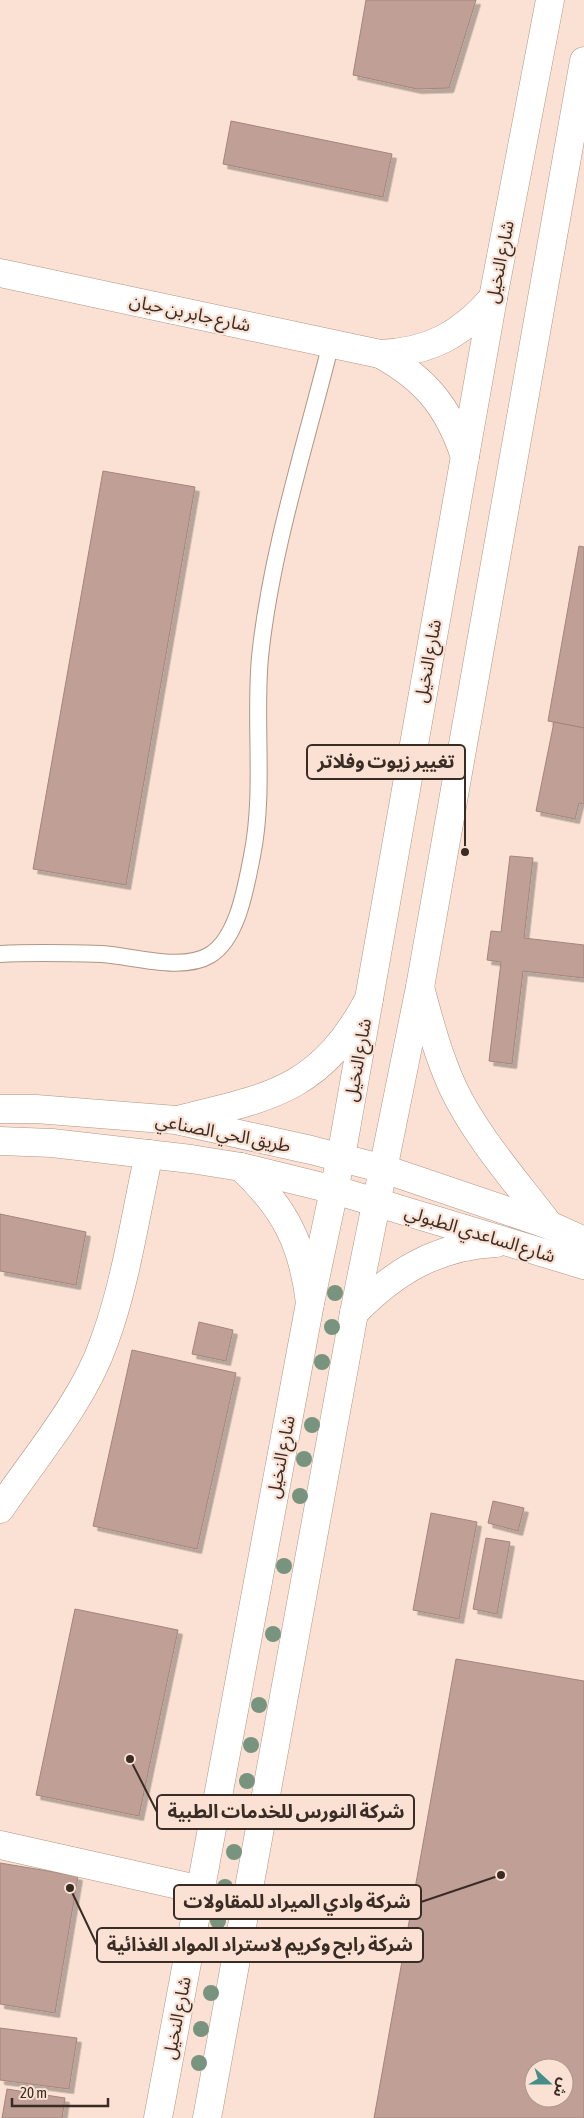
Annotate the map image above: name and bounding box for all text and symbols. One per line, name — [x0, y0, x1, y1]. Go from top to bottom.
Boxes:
street label: شارع النخيل — [481, 219, 522, 306]
street label: شارع جابر بن حيان — [127, 289, 253, 339]
street label: شارع النخيل — [410, 618, 449, 705]
callout: تغيير زيوت وفلاتر — [307, 745, 465, 779]
text: تغيير زيوت وفلاتر — [316, 750, 455, 773]
street label: شارع النخيل — [340, 1017, 379, 1104]
street label: طريق الحي الصناعي — [153, 1109, 292, 1159]
street label: شارع الساعدي الطبولي — [401, 1201, 558, 1270]
street label: شارع النخيل — [262, 1414, 303, 1501]
callout: شركة النورس للخدمات الطبية — [157, 1795, 414, 1829]
text: شركة النورس للخدمات الطبية — [167, 1800, 405, 1823]
callout: شركة وادي الميراد للمقاولات — [174, 1885, 421, 1919]
text: شركة وادي الميراد للمقاولات — [183, 1890, 411, 1916]
callout: شركة رابح وكريم لاستراد المواد الغذائية — [97, 1928, 423, 1962]
text: شركة رابح وكريم لاستراد المواد الغذائية — [107, 1933, 413, 1959]
street label: شارع النخيل — [158, 1975, 199, 2062]
north arrow — [524, 2058, 574, 2108]
scale bar — [12, 2076, 109, 2108]
text: ش — [550, 2076, 572, 2099]
text: 20 m — [20, 2084, 47, 2101]

